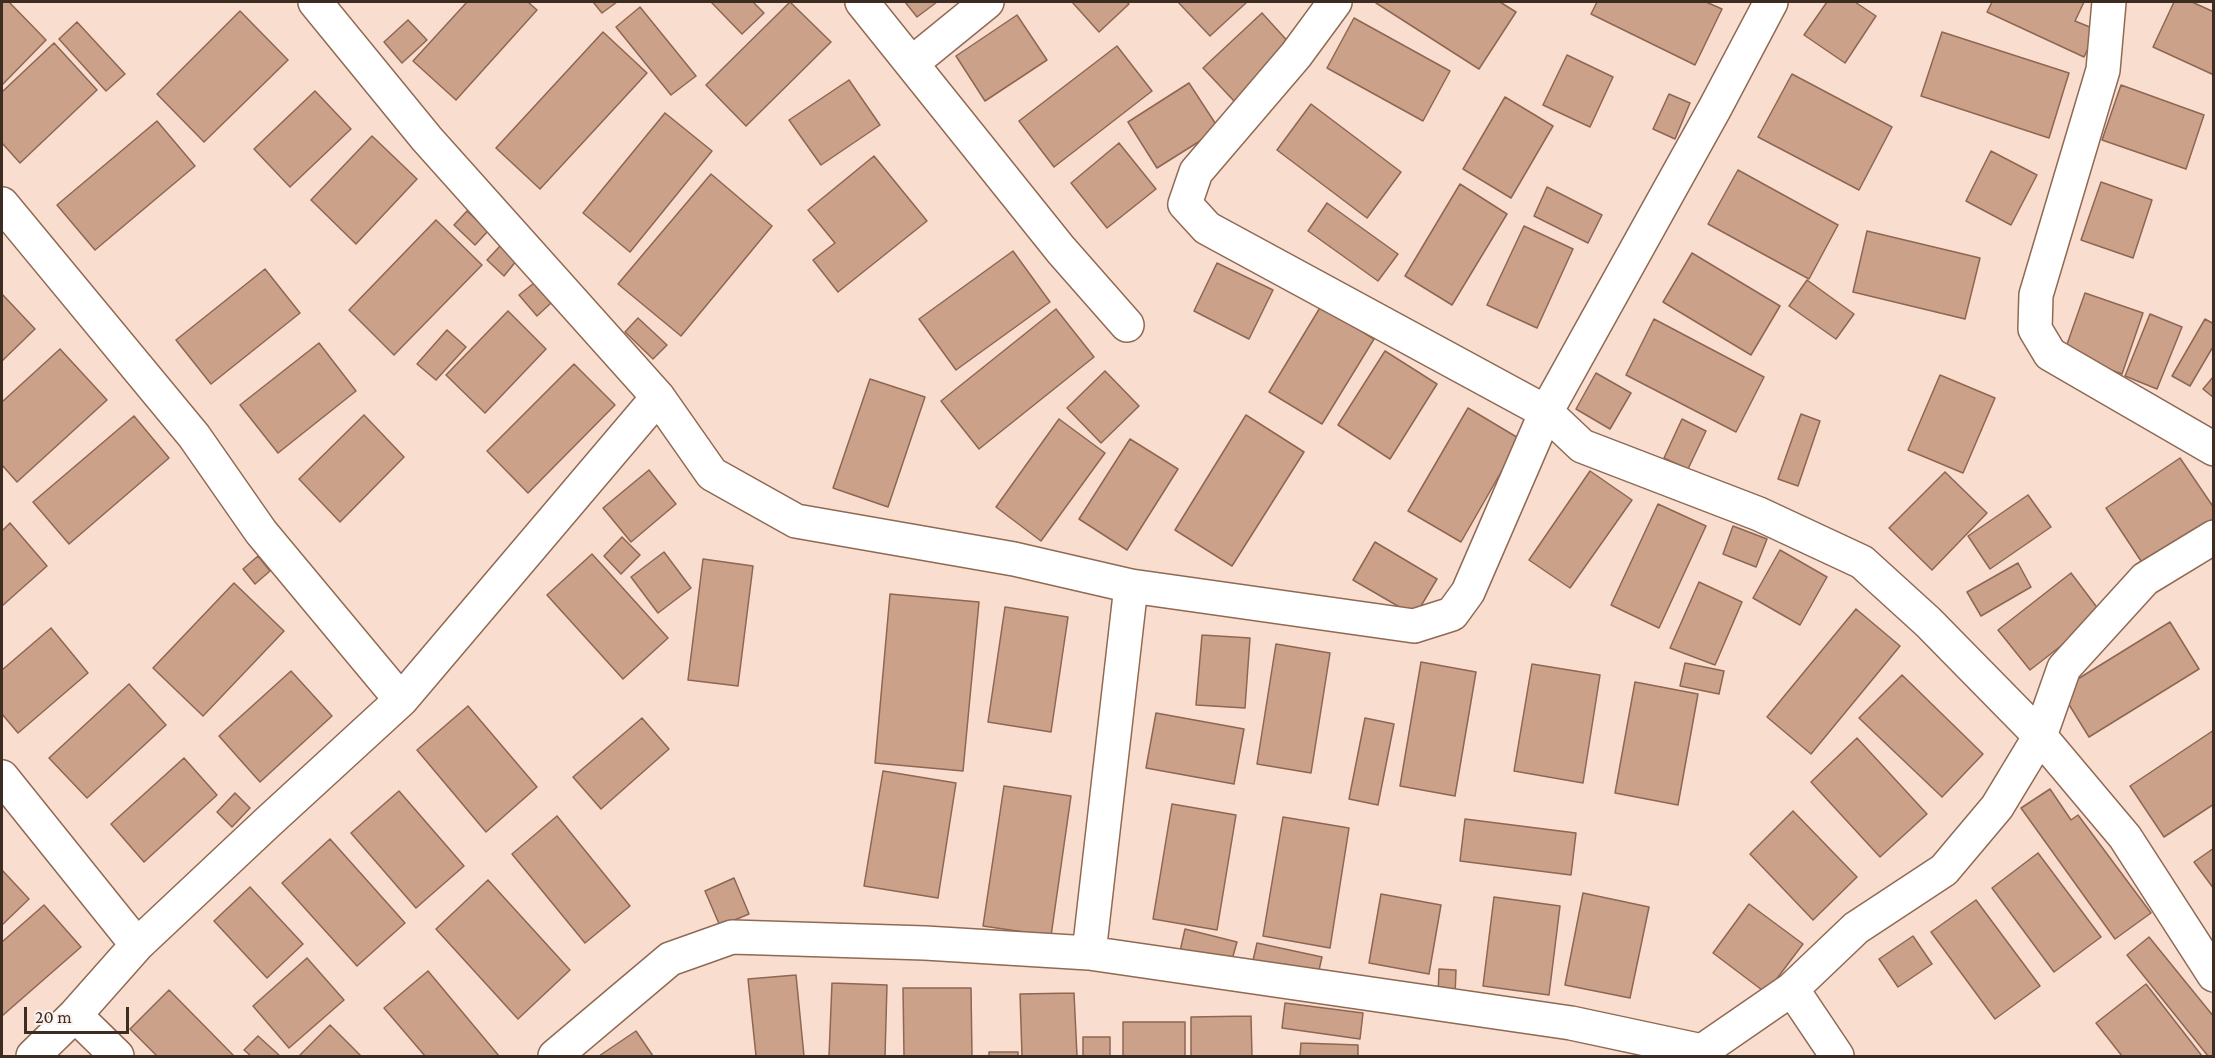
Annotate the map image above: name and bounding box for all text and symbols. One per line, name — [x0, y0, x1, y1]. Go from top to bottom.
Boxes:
scale bar — [27, 995, 132, 1033]
text: 20 m — [35, 1007, 72, 1027]

